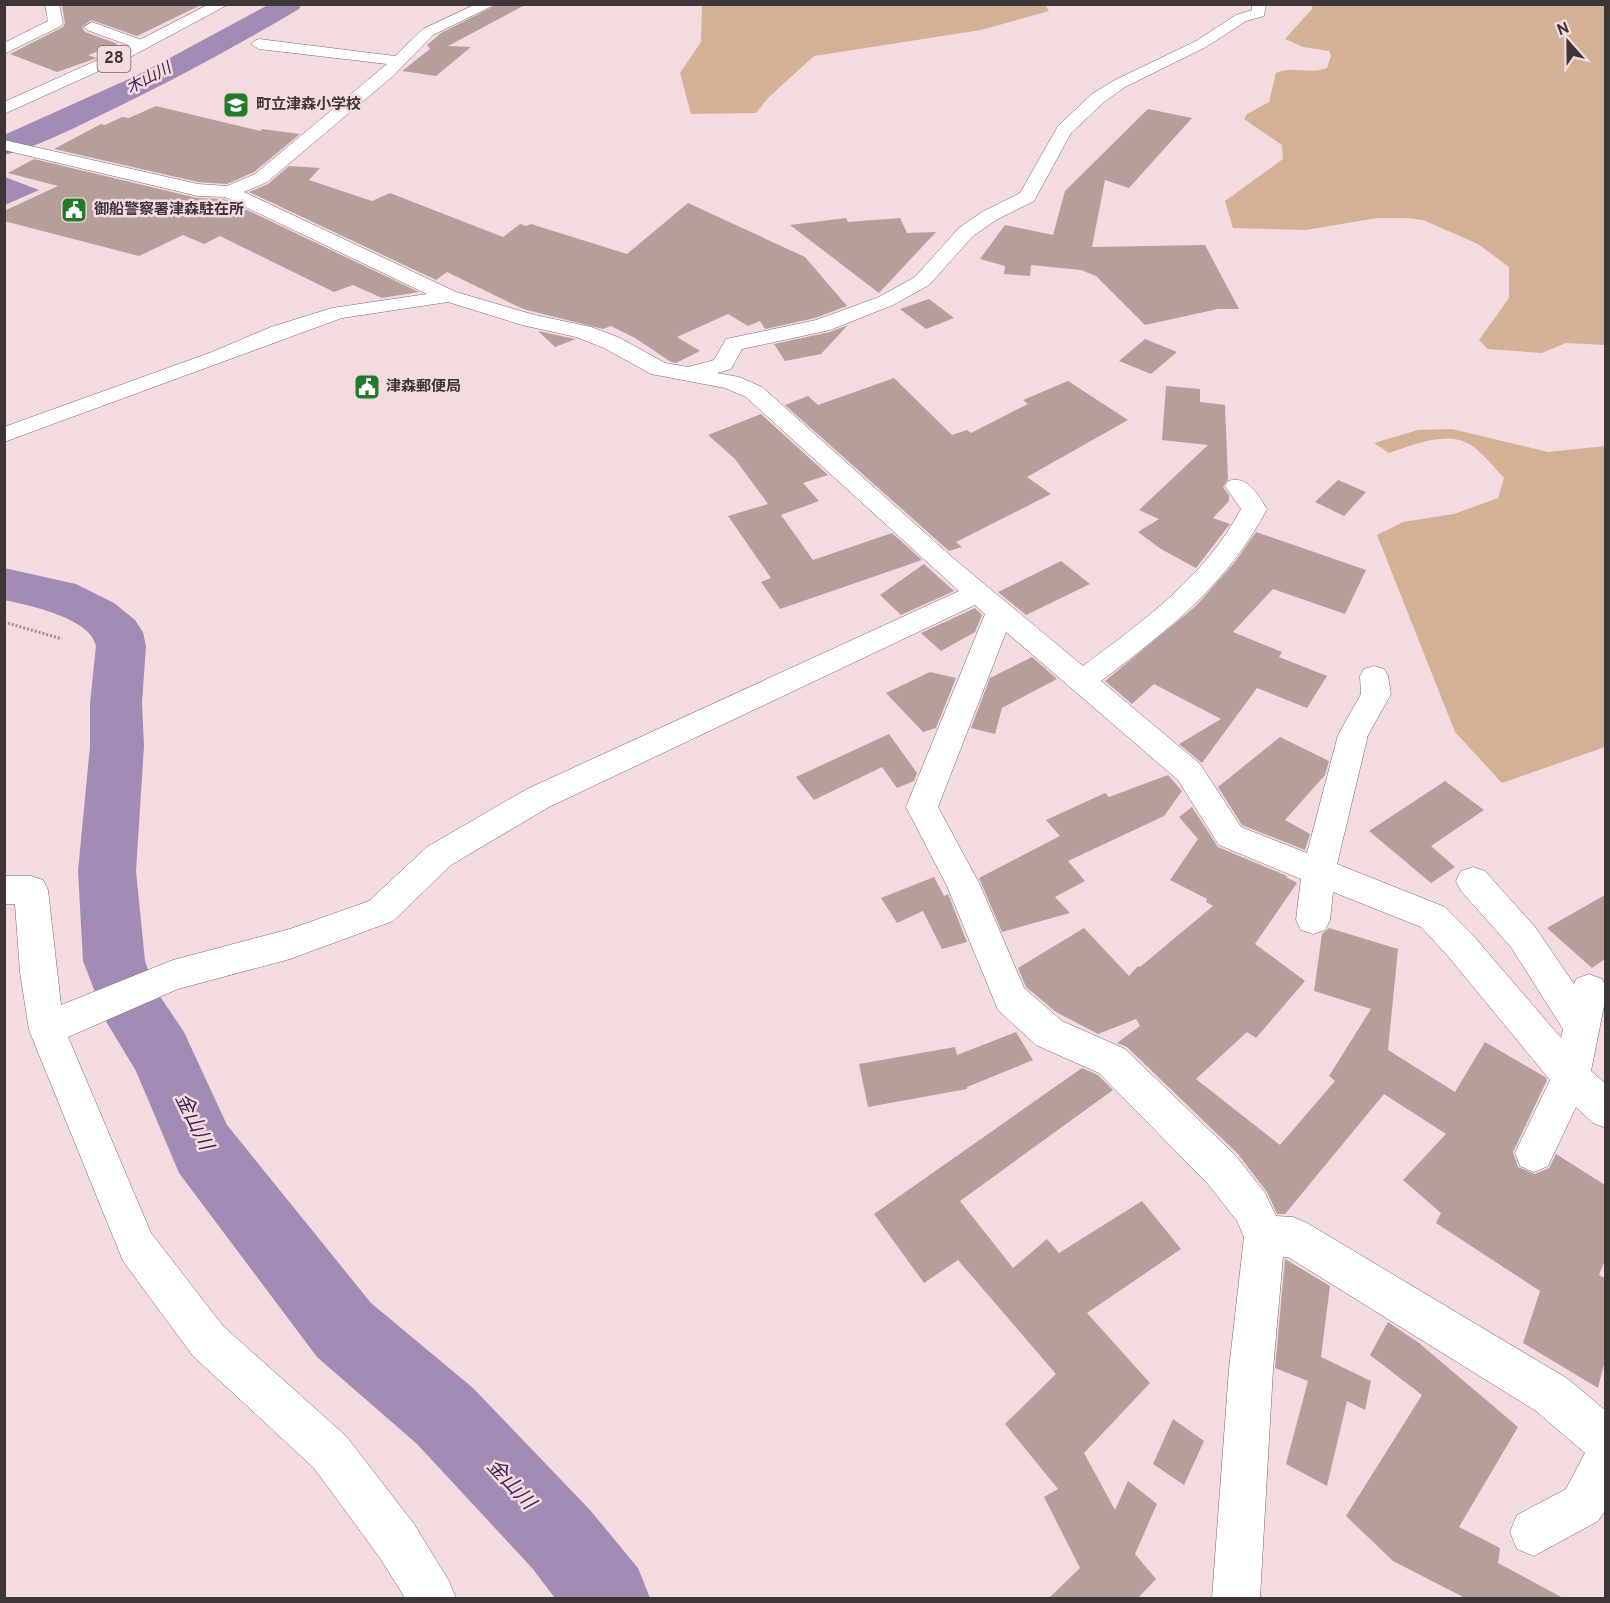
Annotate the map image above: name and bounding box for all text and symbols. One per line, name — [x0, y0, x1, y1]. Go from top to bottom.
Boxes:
north arrow — [1538, 12, 1598, 72]
text: N — [1554, 18, 1572, 41]
road number: 28 — [98, 46, 130, 72]
water label: 木山川 — [123, 58, 177, 99]
school or university icon: 町立津森小学校 — [221, 90, 251, 120]
place label: 町立津森小学校 — [256, 96, 361, 115]
public building icon: 御船警察署津森駐在所 — [59, 195, 89, 225]
place label: 御船警察署津森駐在所 — [94, 201, 244, 220]
public building icon: 津森郵便局 — [352, 372, 382, 402]
place label: 津森郵便局 — [386, 378, 461, 397]
water label: 金山川 — [168, 1089, 219, 1156]
water label: 金山川 — [480, 1454, 541, 1517]

